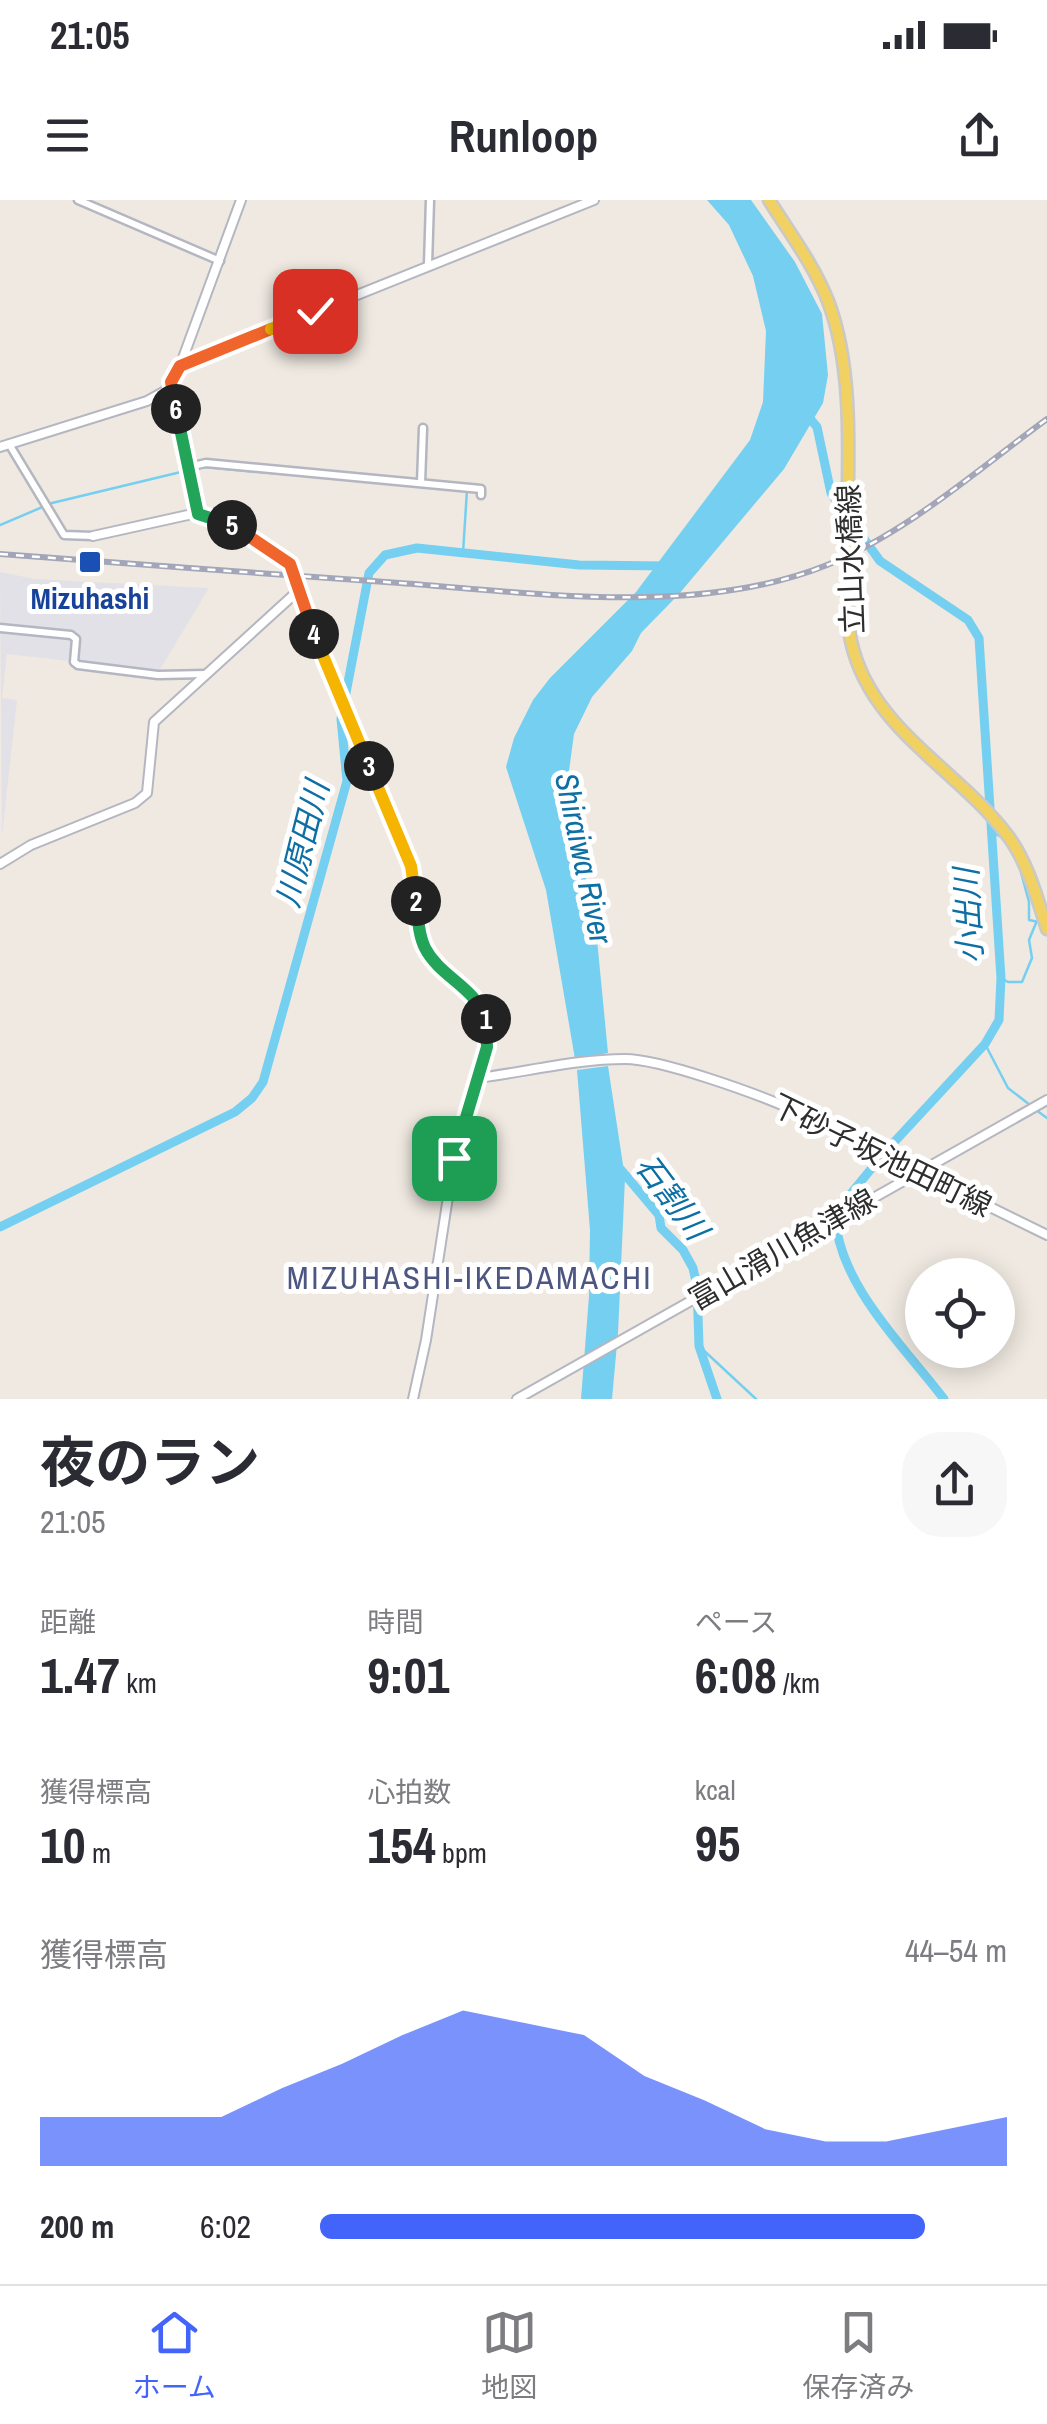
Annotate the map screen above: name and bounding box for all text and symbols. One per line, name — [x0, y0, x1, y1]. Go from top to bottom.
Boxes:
text: 21:05 — [50, 10, 130, 61]
text: Runloop — [449, 105, 598, 166]
icon: menu — [40, 108, 95, 163]
icon: share — [952, 108, 1007, 163]
pin — [273, 269, 358, 354]
icon: check — [288, 284, 343, 339]
pin: 6 — [151, 384, 201, 434]
text: 6 — [170, 390, 182, 428]
street label: 立山水橋線 — [827, 483, 873, 635]
pin: 5 — [207, 500, 257, 550]
text: 5 — [226, 506, 238, 544]
marker: Mizuhashi — [77, 549, 103, 575]
place label: Mizuhashi — [31, 578, 149, 618]
pin: 4 — [289, 609, 339, 659]
text: 4 — [308, 615, 320, 653]
pin: 3 — [344, 741, 394, 791]
text: 3 — [363, 747, 375, 785]
water label: Shiraiwa River — [545, 769, 623, 949]
water label: 川原田川 — [266, 774, 339, 911]
water label: 小出川 — [944, 864, 992, 965]
pin: 2 — [391, 876, 441, 926]
text: 2 — [410, 882, 422, 920]
pin: 1 — [461, 994, 511, 1044]
text: 1 — [480, 1000, 492, 1038]
street label: 下砂子坂池田町線 — [765, 1084, 999, 1226]
pin — [412, 1116, 497, 1201]
icon: arrive — [427, 1131, 482, 1186]
water label: 石割川 — [626, 1146, 720, 1251]
street label: 富山滑川魚津線 — [681, 1179, 883, 1319]
district label: MIZUHASHI-IKEDAMACHI — [287, 1256, 653, 1299]
map controls — [905, 1258, 1015, 1368]
button: locate — [905, 1258, 1015, 1368]
text: 夜のラン — [40, 1425, 260, 1499]
button: share — [902, 1432, 1007, 1537]
text: 21:05 — [40, 1500, 106, 1543]
text: 距離 — [40, 1603, 96, 1641]
text: 時間 — [367, 1603, 423, 1641]
text: ペース — [695, 1603, 777, 1641]
text: 1.47 — [40, 1641, 120, 1709]
text: 9:01 — [367, 1641, 449, 1709]
text: 6:08 — [695, 1641, 777, 1709]
text: km — [120, 1664, 157, 1702]
text: /km — [777, 1664, 820, 1702]
text: kcal — [695, 1771, 735, 1809]
text: 獲得標高 — [40, 1773, 152, 1811]
text: 心拍数 — [367, 1773, 451, 1811]
text: 95 — [695, 1809, 740, 1877]
text: 10 — [40, 1811, 86, 1879]
text: 154 — [367, 1811, 436, 1879]
text: m — [86, 1834, 111, 1872]
text: bpm — [436, 1834, 487, 1872]
text: 44–54 m — [905, 1929, 1007, 1972]
text: 獲得標高 — [40, 1933, 168, 1976]
text: 200 m — [40, 2205, 114, 2248]
text: 6:02 — [200, 2205, 251, 2248]
tab: ホーム — [133, 2305, 216, 2406]
tab: 地図 — [481, 2305, 537, 2406]
tab: 保存済み — [802, 2305, 914, 2406]

